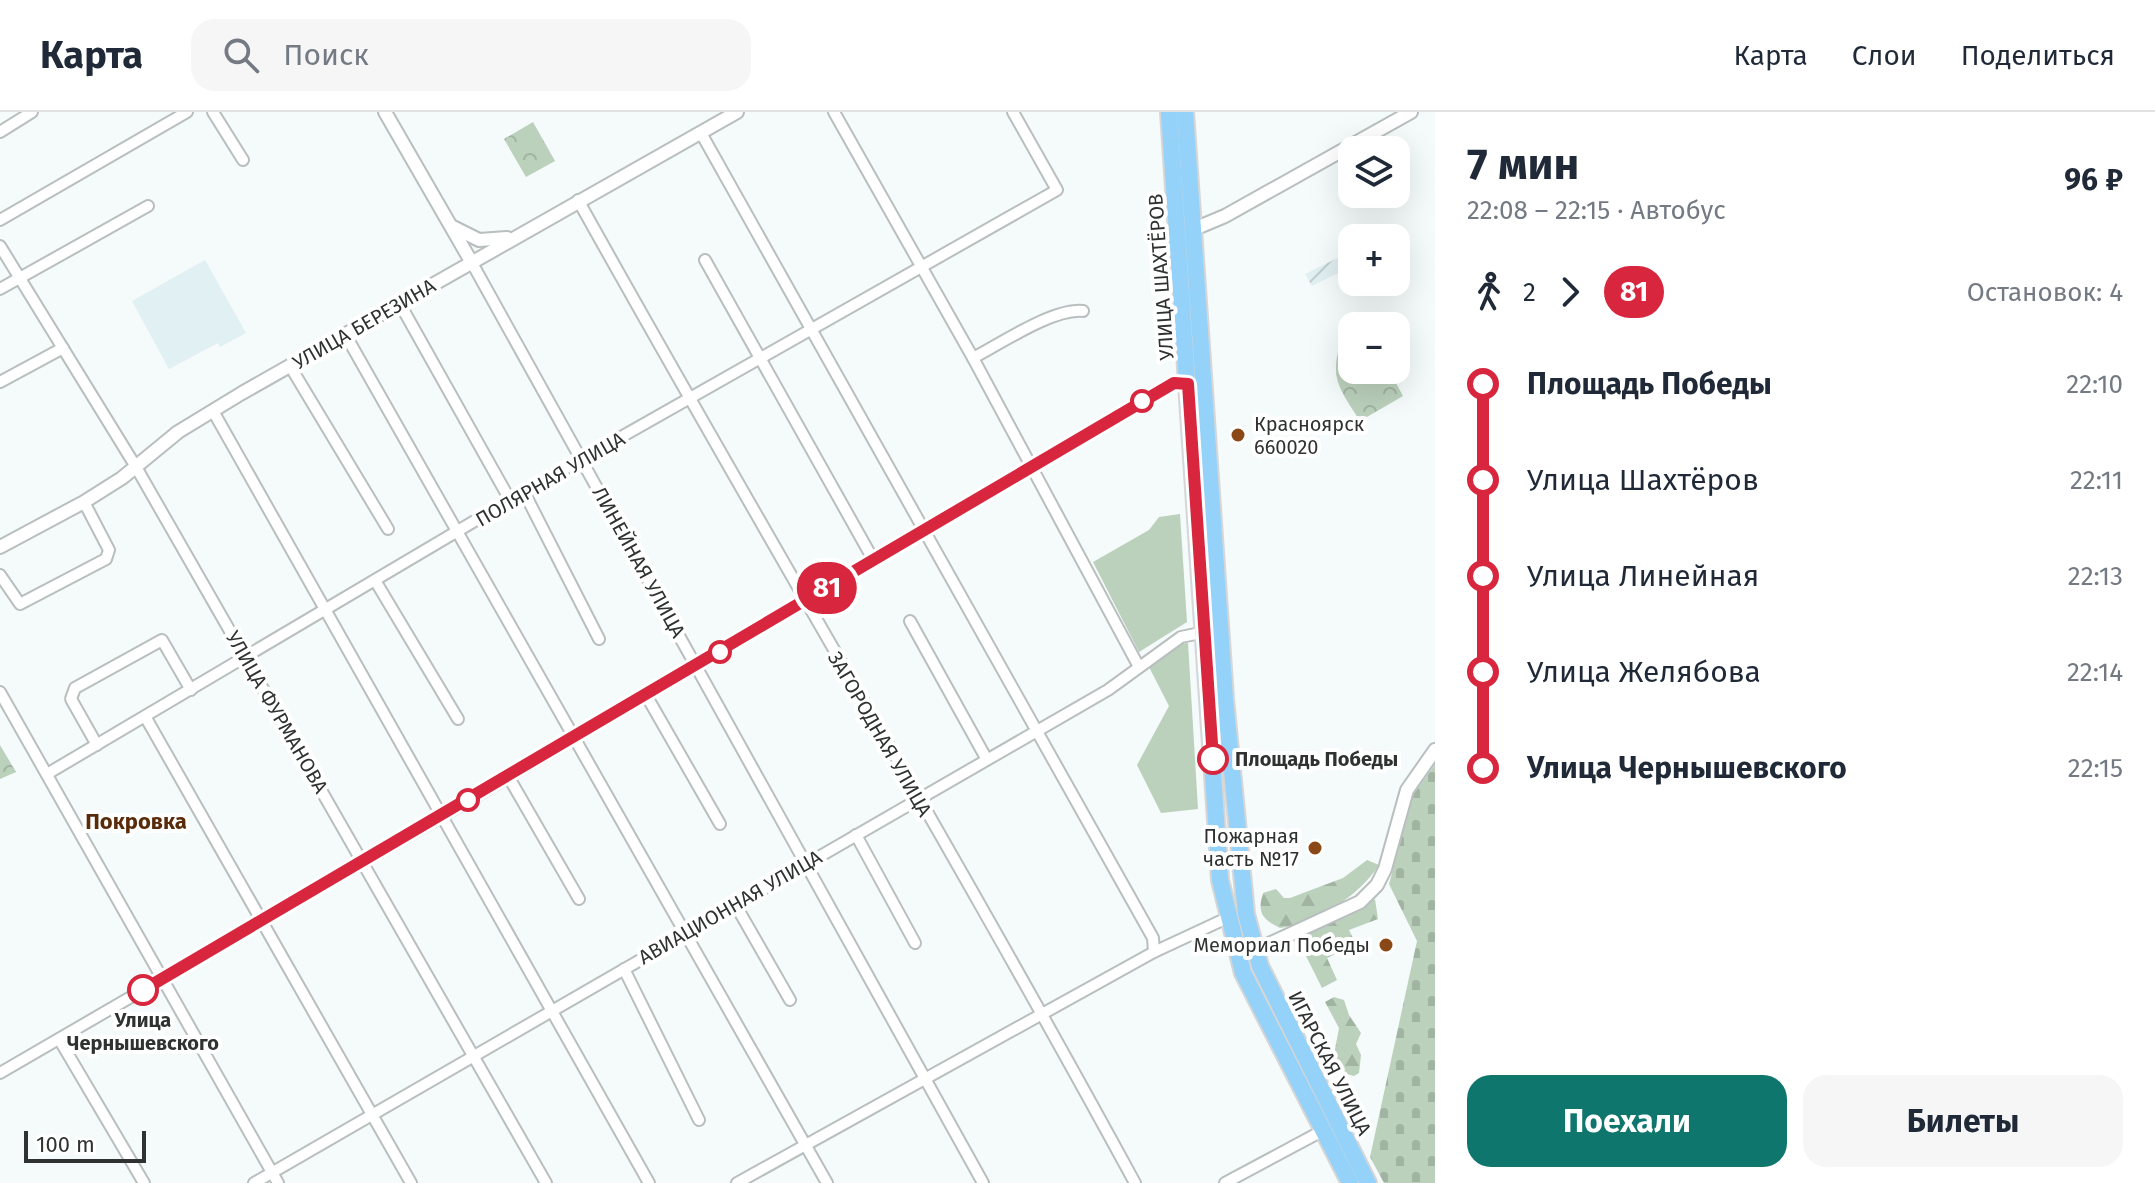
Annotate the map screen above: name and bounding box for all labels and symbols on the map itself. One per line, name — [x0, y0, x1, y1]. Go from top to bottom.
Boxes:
street label: УЛИЦА ШАХТЁРОВ — [1143, 193, 1179, 361]
street label: УЛИЦА БЕРЕЗИНА — [288, 273, 440, 375]
unlabelled marker — [1131, 390, 1153, 412]
place label: Красноярск 660020 — [1254, 412, 1365, 459]
street label: ПОЛЯРНАЯ УЛИЦА — [471, 426, 629, 531]
marker: Красноярск 660020 — [1229, 426, 1247, 444]
street label: ЛИНЕЙНАЯ УЛИЦА — [587, 482, 691, 642]
line badge: 81 — [791, 562, 863, 614]
street label: УЛИЦА ФУРМАНОВА — [221, 627, 333, 798]
unlabelled marker — [709, 641, 731, 663]
street label: ЗАГОРОДНАЯ УЛИЦА — [823, 647, 937, 821]
marker: Площадь Победы — [1198, 744, 1228, 774]
place label: Площадь Победы — [1235, 747, 1398, 771]
unlabelled marker — [457, 789, 479, 811]
district label: Покровка — [85, 808, 187, 835]
place label: Пожарная часть №17 — [1203, 824, 1299, 871]
marker: Пожарная часть №17 — [1306, 839, 1324, 857]
street label: АВИАЦИОННАЯ УЛИЦА — [634, 844, 826, 969]
place label: Мемориал Победы — [1194, 933, 1370, 957]
marker: Мемориал Победы — [1377, 936, 1395, 954]
marker: Улица Чернышевского — [128, 975, 158, 1005]
street label: ИГАРСКАЯ УЛИЦА — [1283, 987, 1377, 1140]
place label: Улица Чернышевского — [67, 1008, 219, 1055]
scale bar — [24, 1127, 146, 1163]

